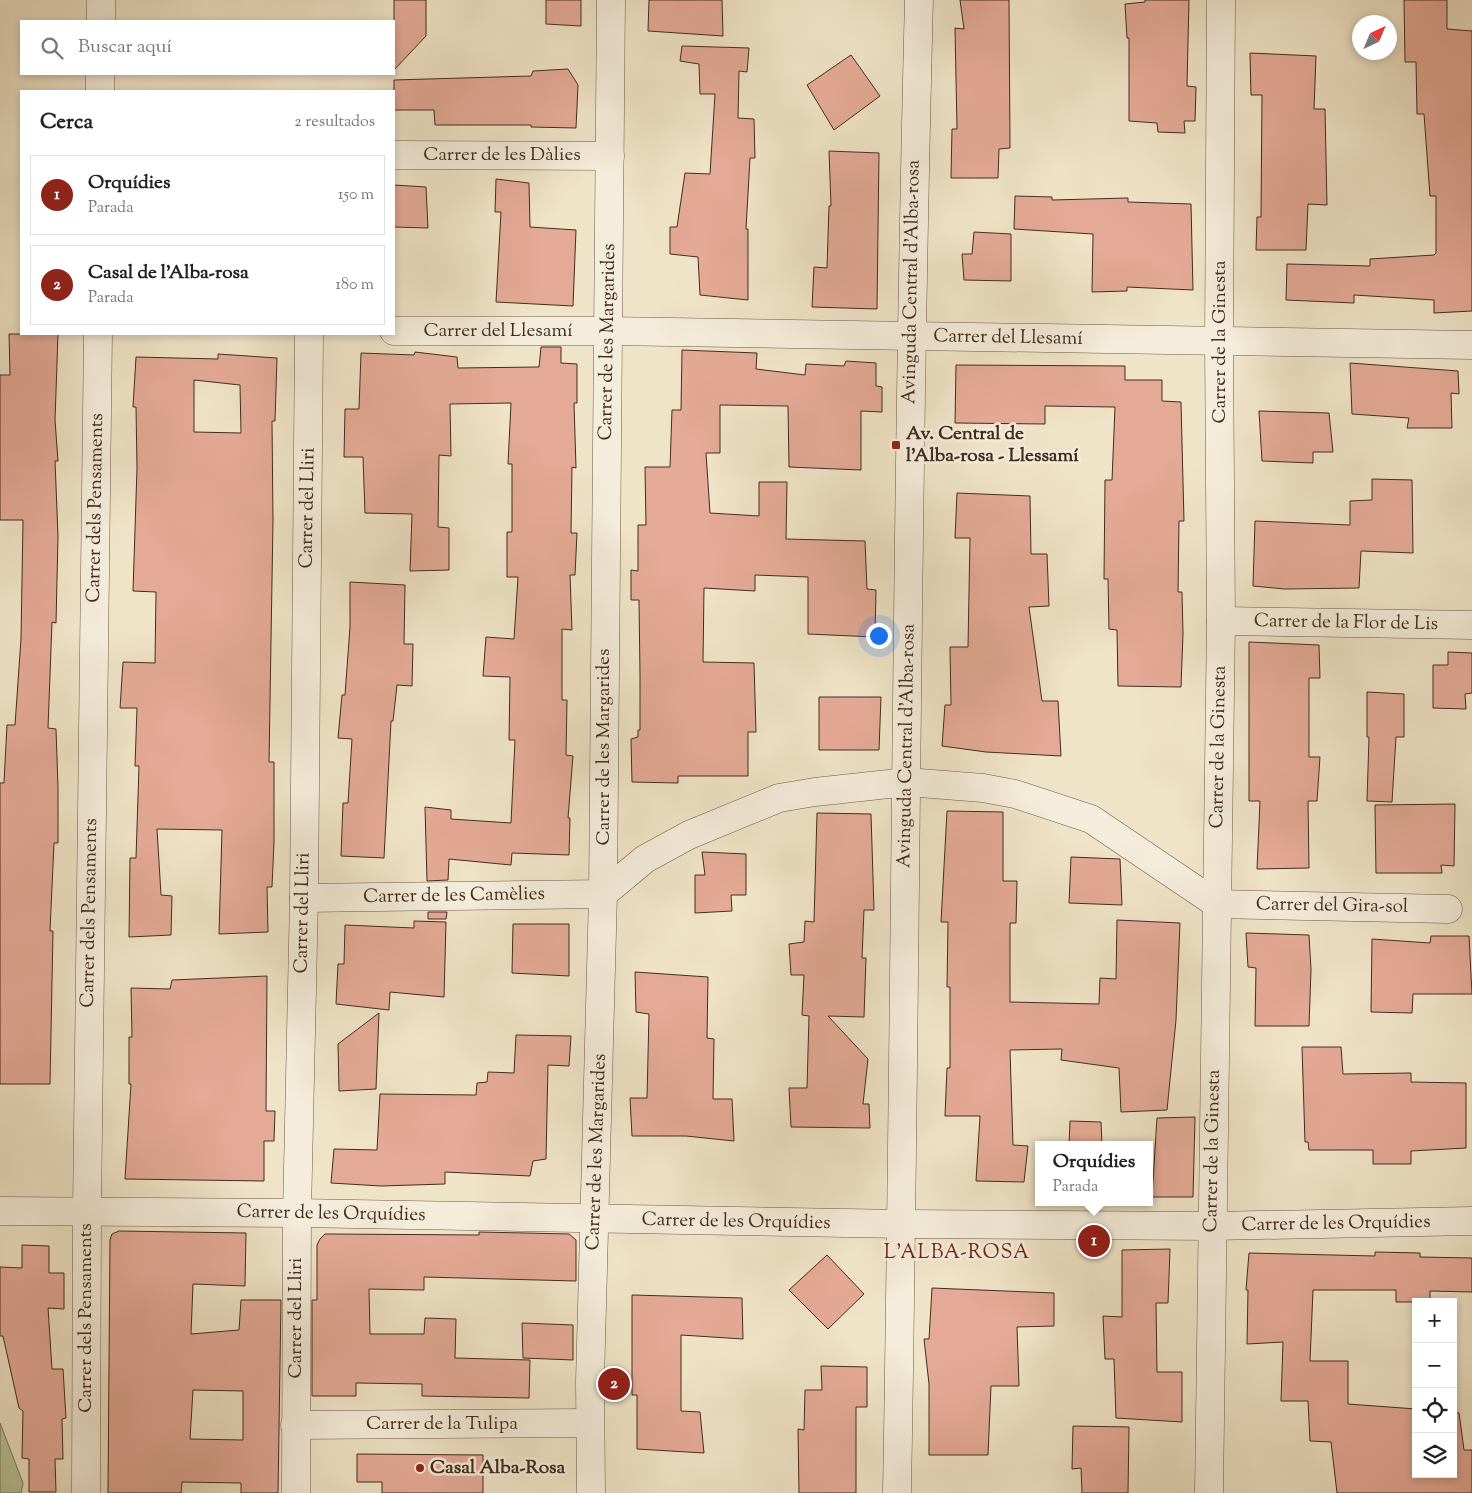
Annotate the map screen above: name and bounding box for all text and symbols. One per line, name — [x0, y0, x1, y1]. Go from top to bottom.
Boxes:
north arrow — [1352, 15, 1397, 60]
search box — [20, 20, 395, 75]
icon: search — [38, 34, 66, 62]
text: Buscar aquí — [78, 34, 172, 61]
text: Cerca — [40, 108, 93, 138]
text: 2 resultados — [294, 111, 375, 134]
street label: Carrer de les Dàlies — [423, 142, 581, 169]
street label: Avinguda Central d'Alba-rosa — [896, 159, 928, 404]
text: Orquídies — [88, 170, 170, 197]
text: 1 — [54, 184, 60, 207]
text: 150 m — [338, 184, 374, 207]
text: Parada — [88, 197, 134, 220]
street label: Carrer de les Margarides — [593, 243, 623, 441]
text: Casal de l'Alba-rosa — [88, 260, 249, 287]
street label: Carrer de la Ginesta — [1207, 260, 1234, 423]
text: 2 — [53, 274, 61, 297]
text: 180 m — [335, 274, 374, 297]
text: Parada — [88, 287, 134, 310]
street label: Carrer del Llesamí — [423, 318, 573, 345]
street label: Carrer del Llesamí — [933, 323, 1083, 353]
street label: Carrer dels Pensaments — [81, 413, 111, 603]
place label: Av. Central de l'Alba-rosa - Llessamí — [906, 421, 1079, 470]
marker: Av. Central de l'Alba-rosa - Llessamí — [890, 439, 902, 451]
street label: Carrer del Lliri — [293, 447, 323, 569]
street label: Carrer de la Flor de Lis — [1254, 608, 1438, 638]
your location — [866, 623, 892, 649]
street label: Avinguda Central d'Alba-rosa — [891, 623, 923, 868]
street label: Carrer de les Margarides — [591, 649, 618, 845]
street label: Carrer de la Ginesta — [1204, 665, 1234, 829]
street label: Carrer dels Pensaments — [75, 818, 105, 1008]
street label: Carrer del Lliri — [288, 852, 318, 974]
street label: Carrer de les Camèlies — [363, 881, 545, 911]
street label: Carrer del Gira-sol — [1256, 891, 1408, 921]
street label: Carrer de les Margarides — [580, 1053, 614, 1251]
street label: Carrer de la Ginesta — [1198, 1069, 1228, 1233]
popup — [1035, 1141, 1153, 1206]
text: Orquídies — [1053, 1149, 1135, 1176]
text: Parada — [1053, 1176, 1098, 1199]
street label: Carrer de les Orquídies — [236, 1199, 426, 1229]
street label: Carrer de les Orquídies — [641, 1207, 831, 1237]
street label: Carrer de les Orquídies — [1241, 1209, 1431, 1239]
pin: 1 — [1078, 1222, 1110, 1260]
street label: Carrer dels Pensaments — [73, 1223, 100, 1413]
district label: L'ALBA-ROSA — [884, 1239, 1030, 1268]
street label: Carrer del Lliri — [283, 1257, 310, 1379]
map controls — [1412, 1298, 1457, 1478]
button: + — [1412, 1298, 1457, 1343]
button: − — [1412, 1343, 1457, 1388]
pin: 2 — [598, 1365, 630, 1403]
button: locate — [1412, 1388, 1457, 1433]
street label: Carrer de la Tulipa — [366, 1411, 518, 1438]
button: layers — [1412, 1433, 1457, 1478]
place label: Casal Alba-Rosa — [430, 1455, 566, 1482]
marker: Casal Alba-Rosa — [414, 1462, 426, 1474]

